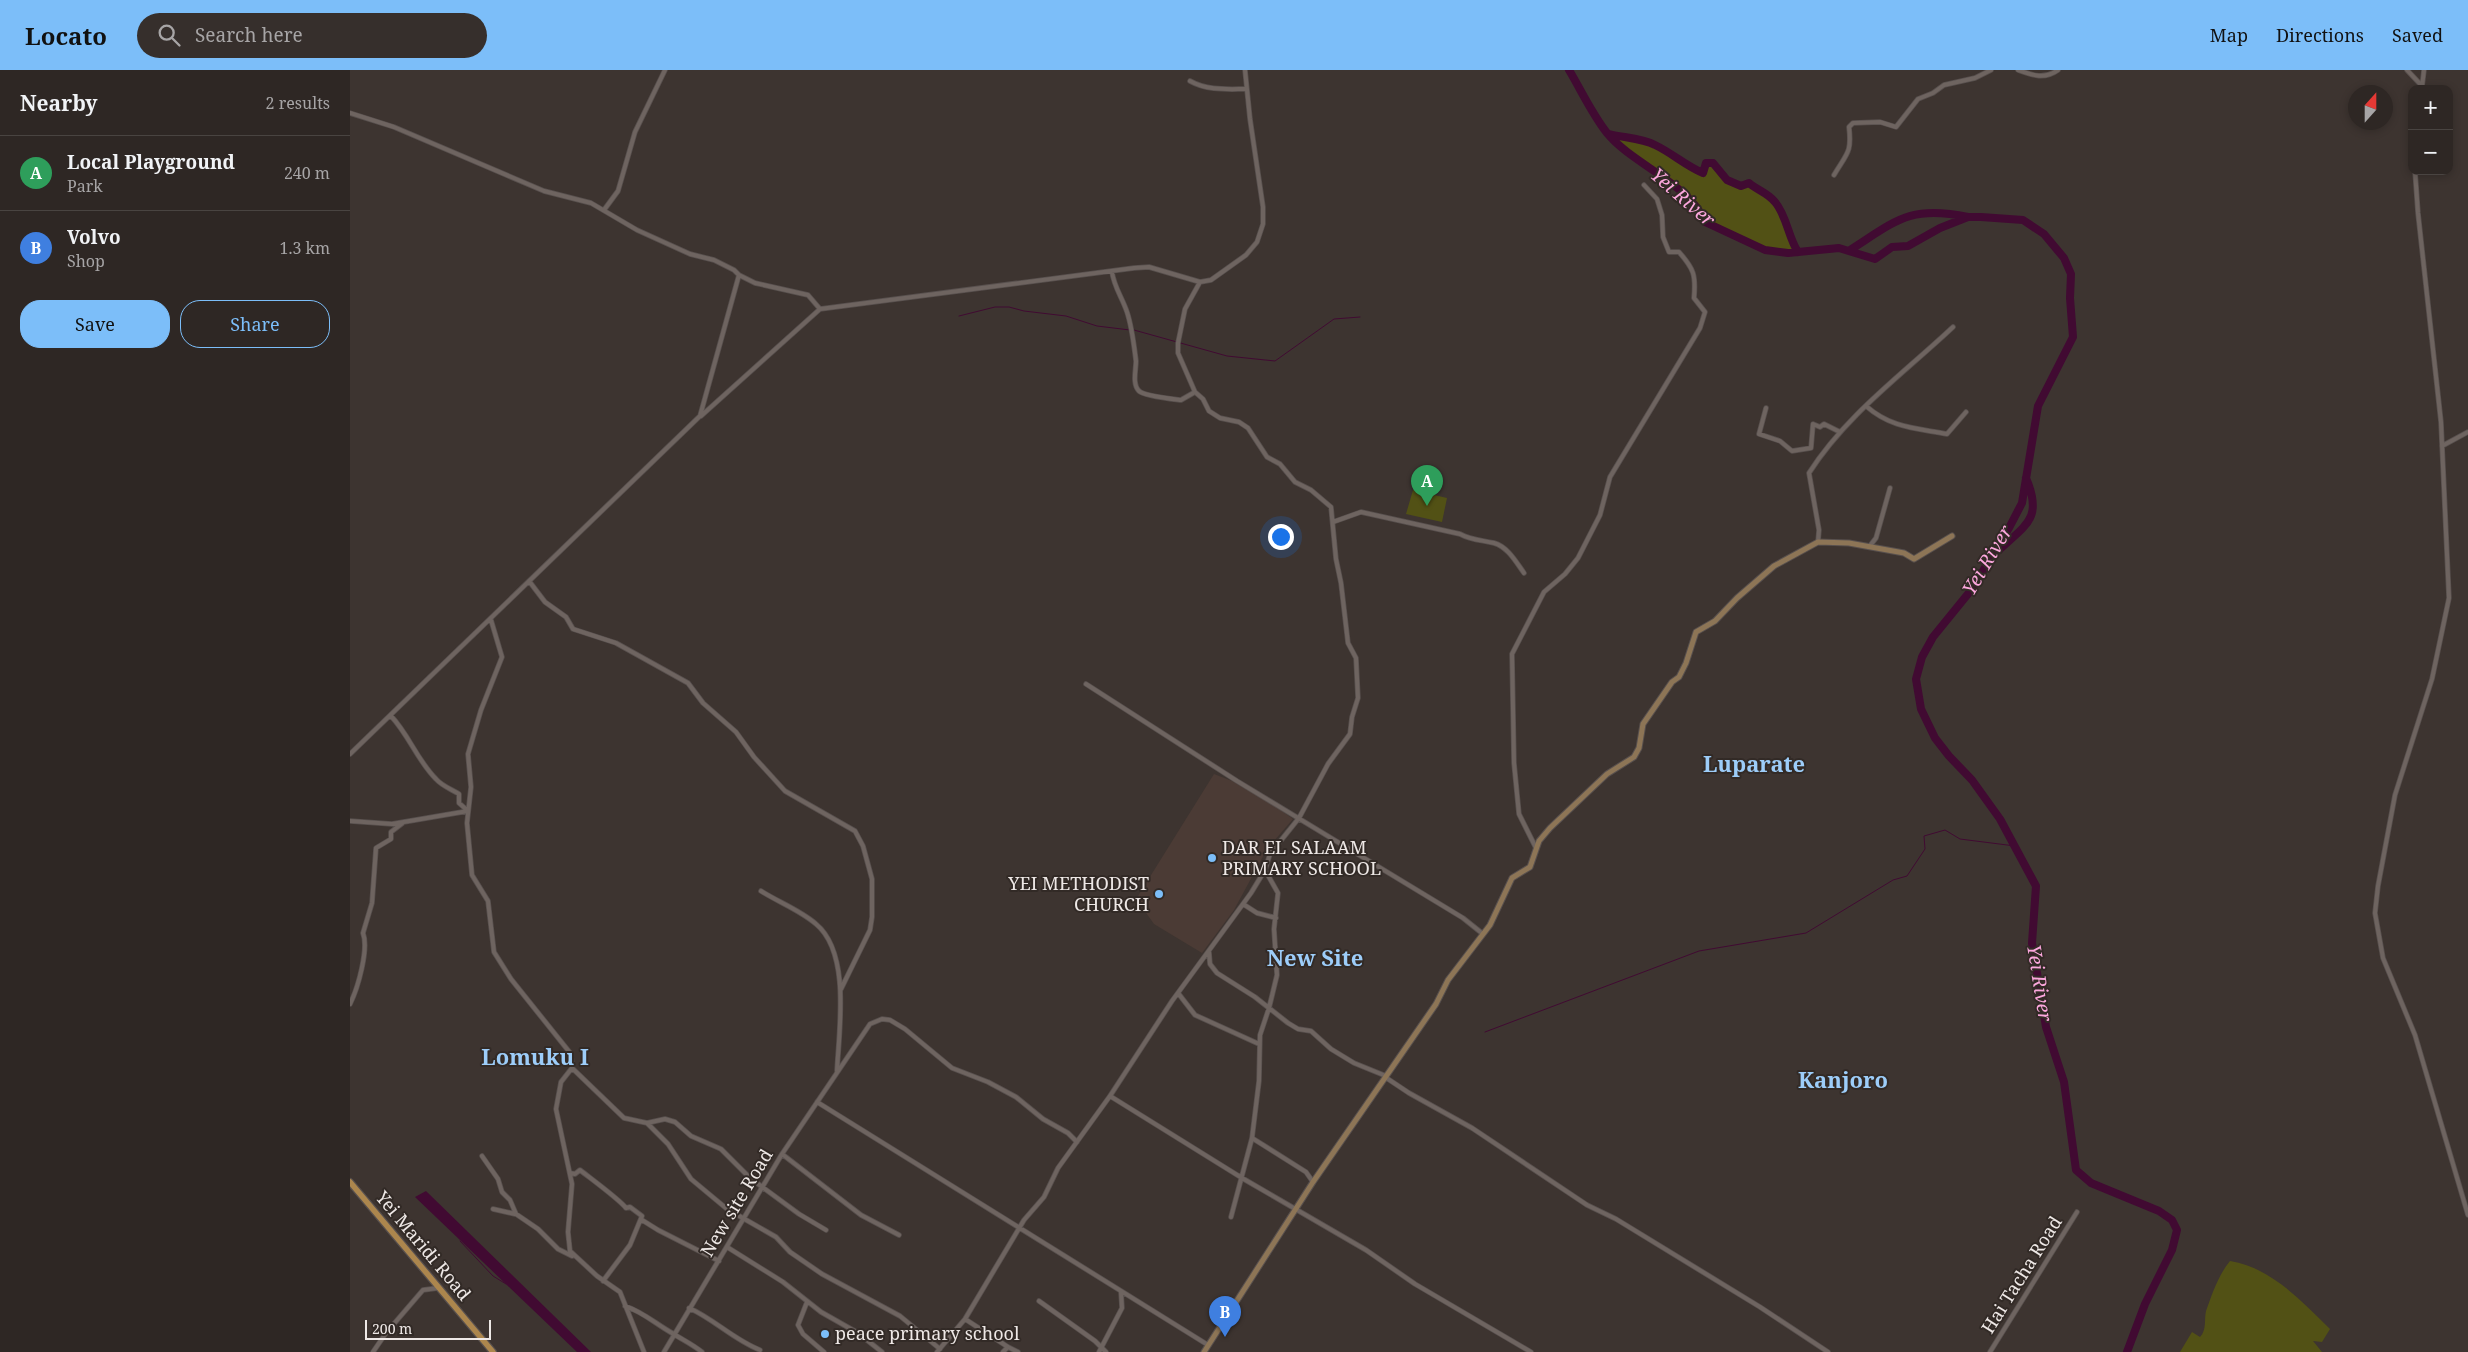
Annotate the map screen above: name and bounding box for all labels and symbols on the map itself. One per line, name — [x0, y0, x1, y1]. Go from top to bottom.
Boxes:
north arrow — [2348, 85, 2393, 130]
water label: Yei River — [1645, 162, 1721, 232]
pin: A — [1411, 465, 1443, 506]
water label: Yei River — [1956, 520, 2018, 600]
your location — [1268, 524, 1294, 550]
district label: Luparate — [1703, 748, 1805, 778]
place label: DAR EL SALAAM PRIMARY SCHOOL — [1222, 835, 1381, 880]
marker: DAR EL SALAAM PRIMARY SCHOOL — [1206, 852, 1218, 864]
place label: YEI METHODIST CHURCH — [1007, 871, 1149, 916]
marker: YEI METHODIST CHURCH — [1153, 888, 1165, 900]
district label: New Site — [1267, 942, 1363, 972]
water label: Yei River — [2021, 943, 2059, 1023]
district label: Lomuku I — [481, 1041, 589, 1071]
district label: Kanjoro — [1798, 1064, 1888, 1094]
street label: New site Road — [695, 1144, 778, 1261]
street label: Yei Maridi Road — [370, 1185, 477, 1305]
street label: Hai Tacha Road — [1975, 1211, 2067, 1338]
pin: B — [1209, 1296, 1241, 1337]
scale bar — [365, 1317, 491, 1340]
place label: peace primary school — [835, 1321, 1020, 1345]
marker: peace primary school — [819, 1328, 831, 1340]

